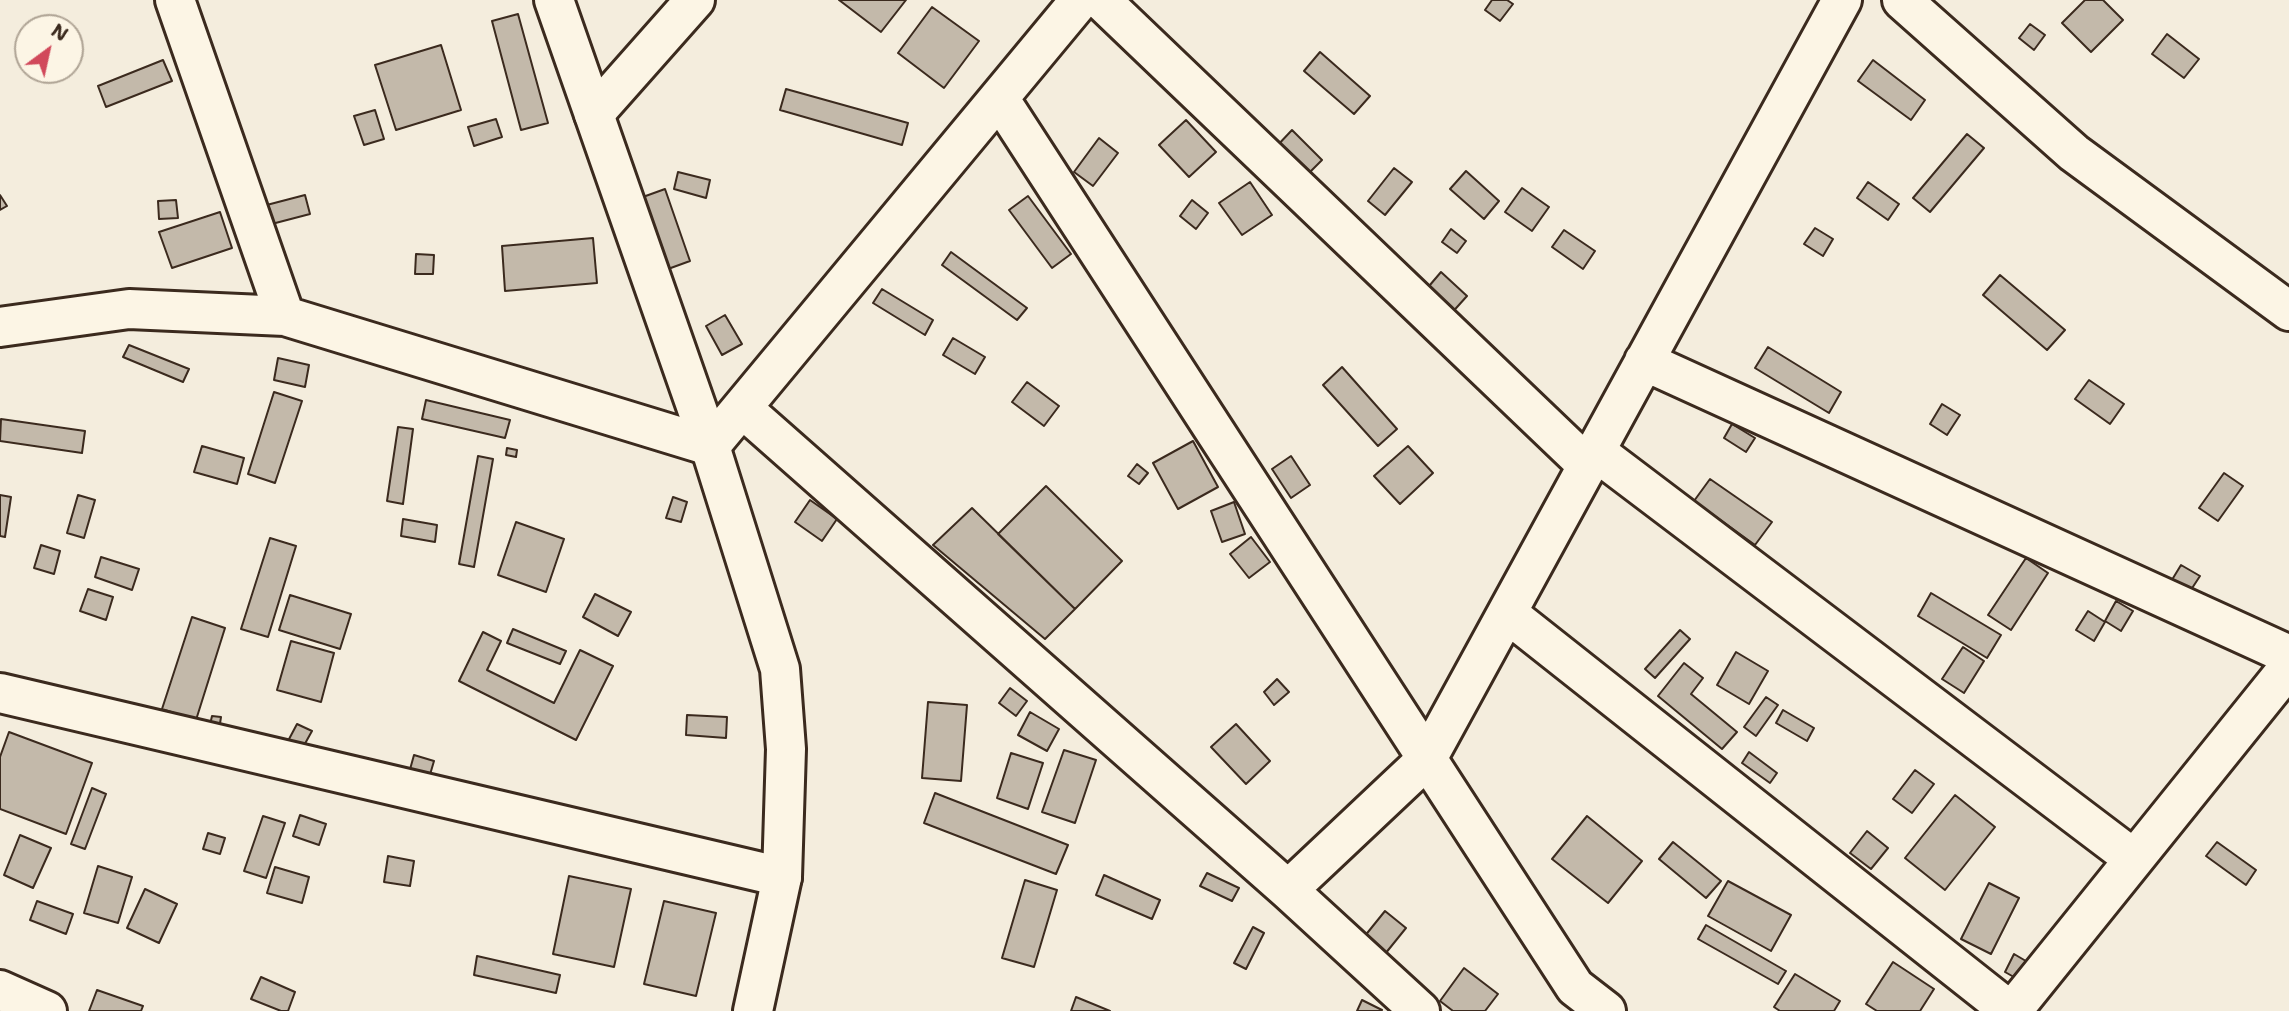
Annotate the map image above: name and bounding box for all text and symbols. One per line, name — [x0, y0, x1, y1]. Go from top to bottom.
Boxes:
north arrow — [14, 14, 84, 84]
text: N — [46, 18, 73, 47]

